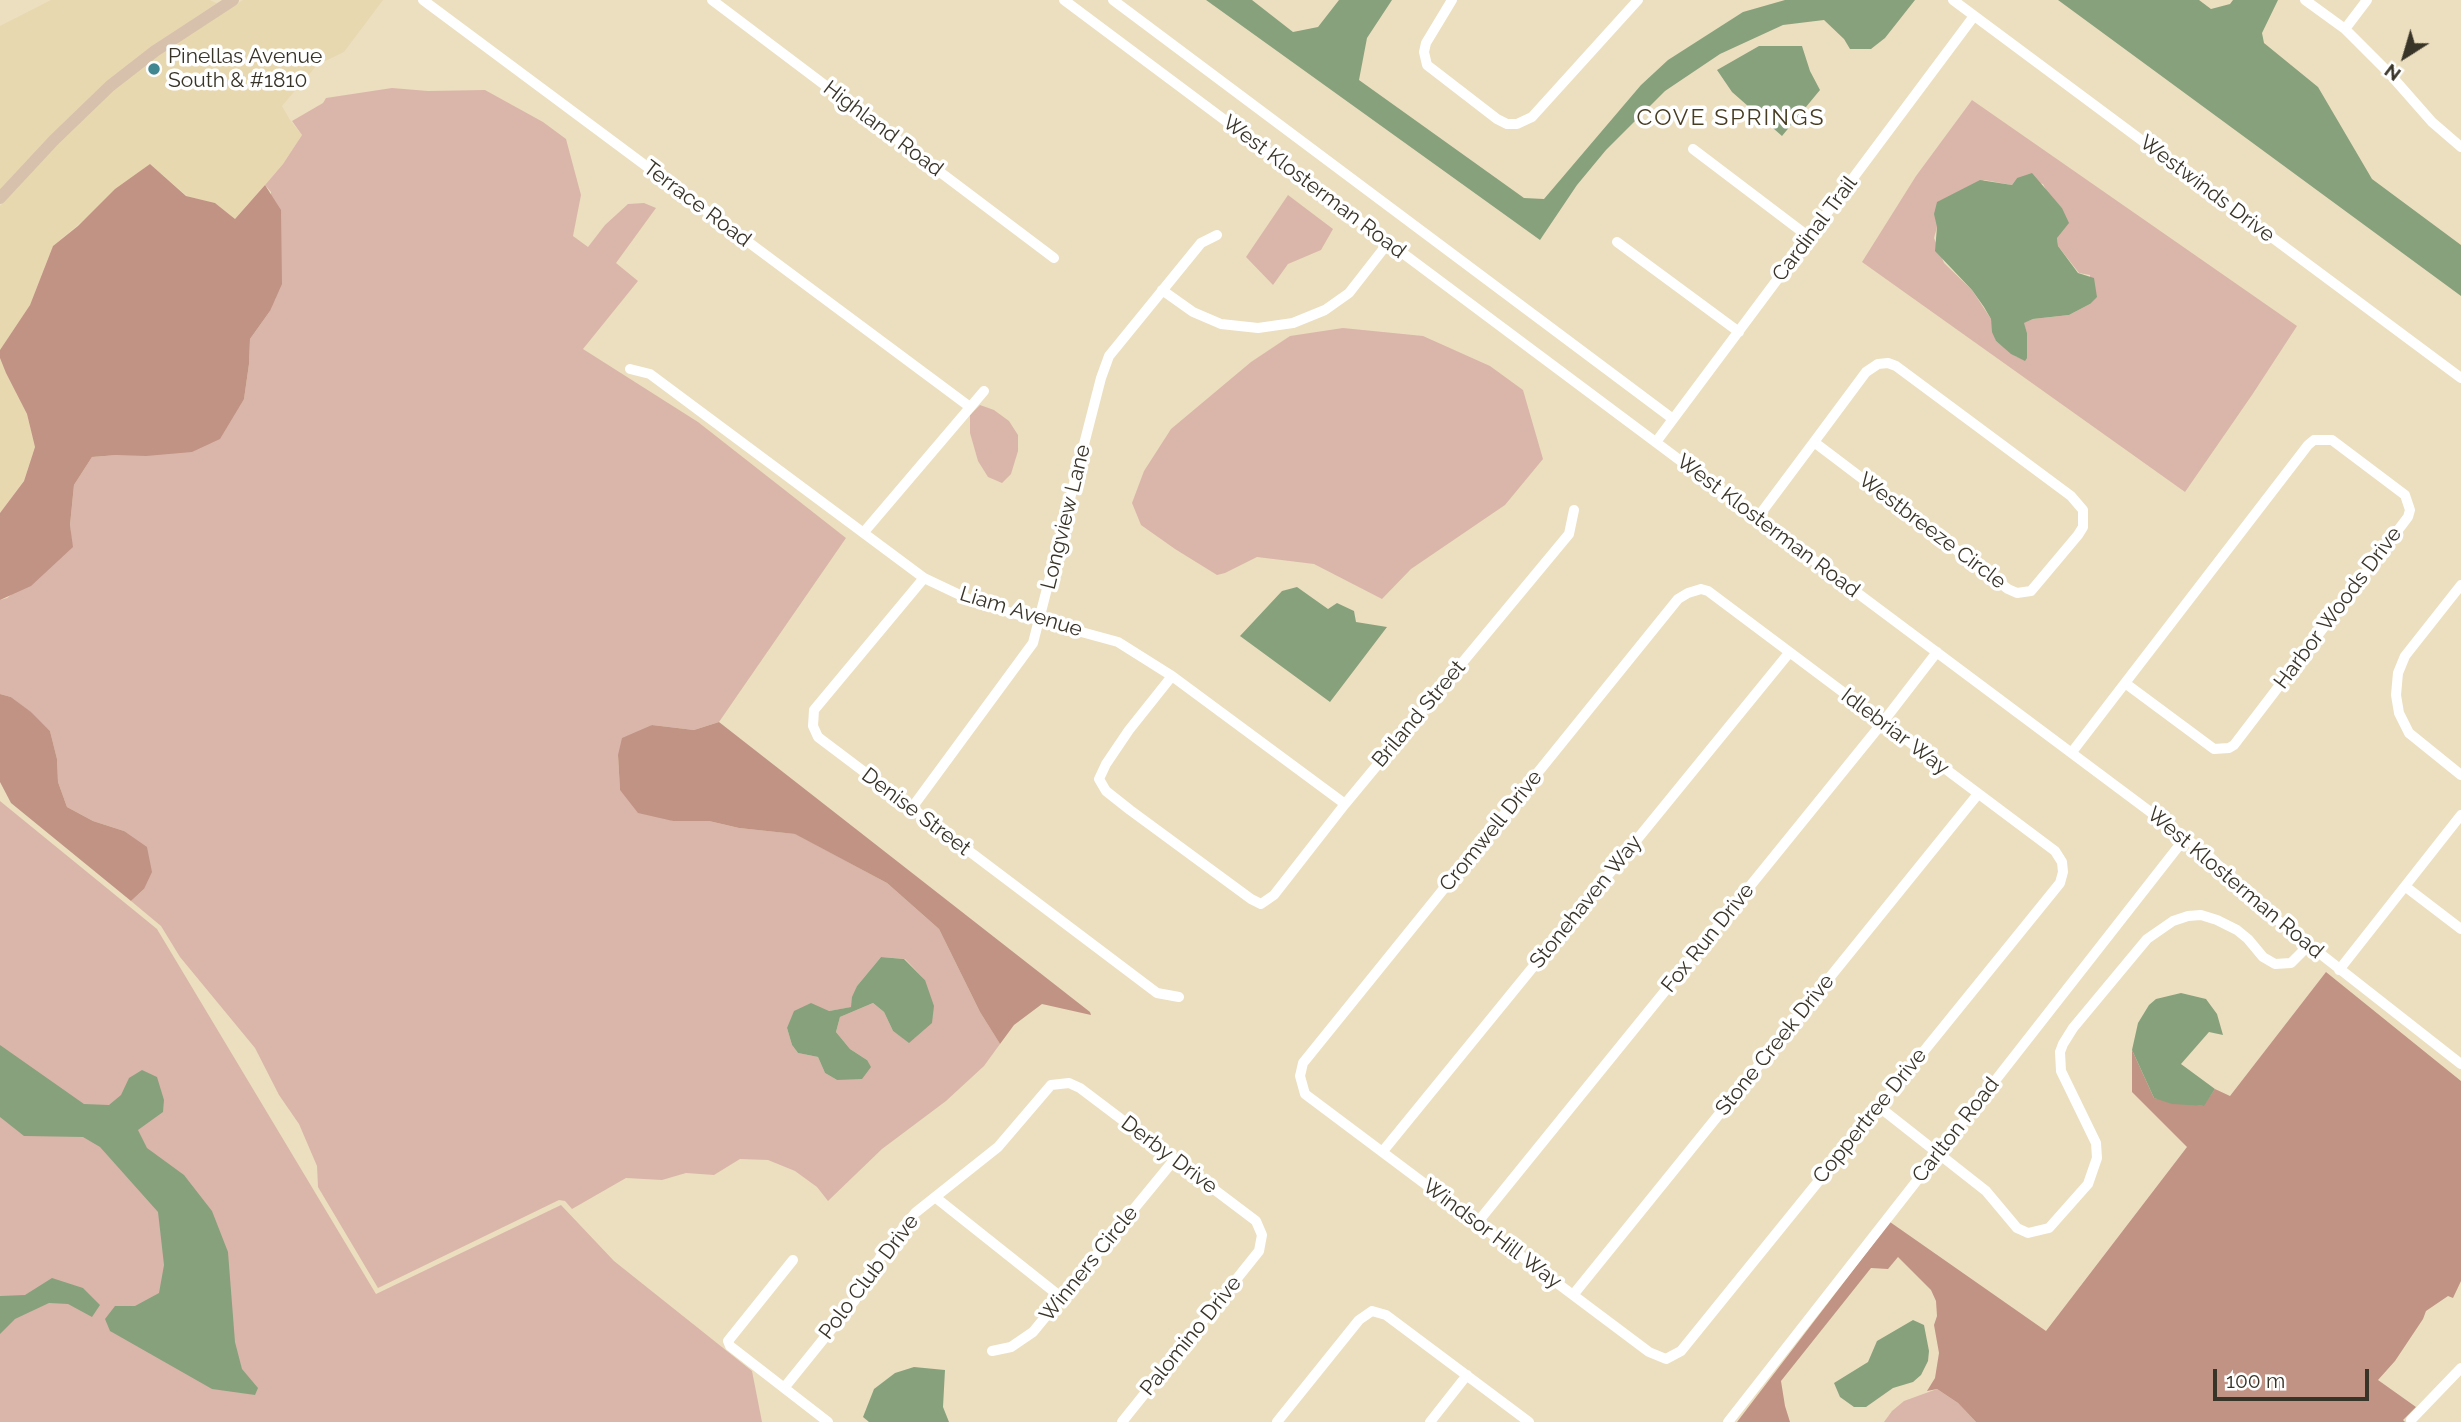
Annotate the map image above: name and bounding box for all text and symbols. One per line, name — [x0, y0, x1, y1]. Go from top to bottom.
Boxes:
north arrow — [2370, 21, 2440, 91]
place label: Pinellas Avenue South & #1810 — [168, 44, 322, 94]
text: N — [2380, 60, 2405, 86]
marker: Pinellas Avenue South & #1810 — [146, 61, 162, 77]
street label: Highland Road — [818, 76, 948, 182]
district label: COVE SPRINGS — [1638, 104, 1824, 132]
street label: West Klosterman Road — [1218, 110, 1410, 264]
street label: Westwinds Drive — [2134, 130, 2280, 248]
street label: Terrace Road — [638, 155, 756, 253]
street label: Cardinal Trail — [1767, 171, 1863, 287]
street label: Longview Lane — [1036, 442, 1096, 592]
street label: West Klosterman Road — [1672, 449, 1864, 603]
street label: Westbreeze Circle — [1853, 467, 2011, 595]
street label: Harbor Woods Drive — [2269, 522, 2407, 694]
street label: Liam Avenue — [957, 581, 1085, 643]
street label: Briland Street — [1367, 655, 1471, 773]
street label: Idlebriar Way — [1836, 683, 1954, 781]
street label: Denise Street — [856, 763, 976, 861]
street label: Cromwell Drive — [1434, 765, 1548, 897]
street label: West Klosterman Road — [2142, 802, 2328, 964]
street label: Stonehaven Way — [1525, 830, 1647, 974]
street label: Fox Run Drive — [1656, 878, 1760, 998]
street label: Stone Creek Drive — [1710, 969, 1840, 1121]
street label: Coppertree Drive — [1808, 1043, 1932, 1189]
street label: Carlton Road — [1907, 1073, 2005, 1187]
street label: Derby Drive — [1116, 1111, 1222, 1199]
street label: Windsor Hill Way — [1418, 1174, 1566, 1294]
street label: Winners Circle — [1035, 1201, 1143, 1327]
street label: Polo Club Drive — [814, 1210, 924, 1344]
street label: Palomino Drive — [1135, 1271, 1247, 1401]
scale bar — [2216, 1356, 2372, 1400]
text: 100 m — [2226, 1368, 2285, 1393]

